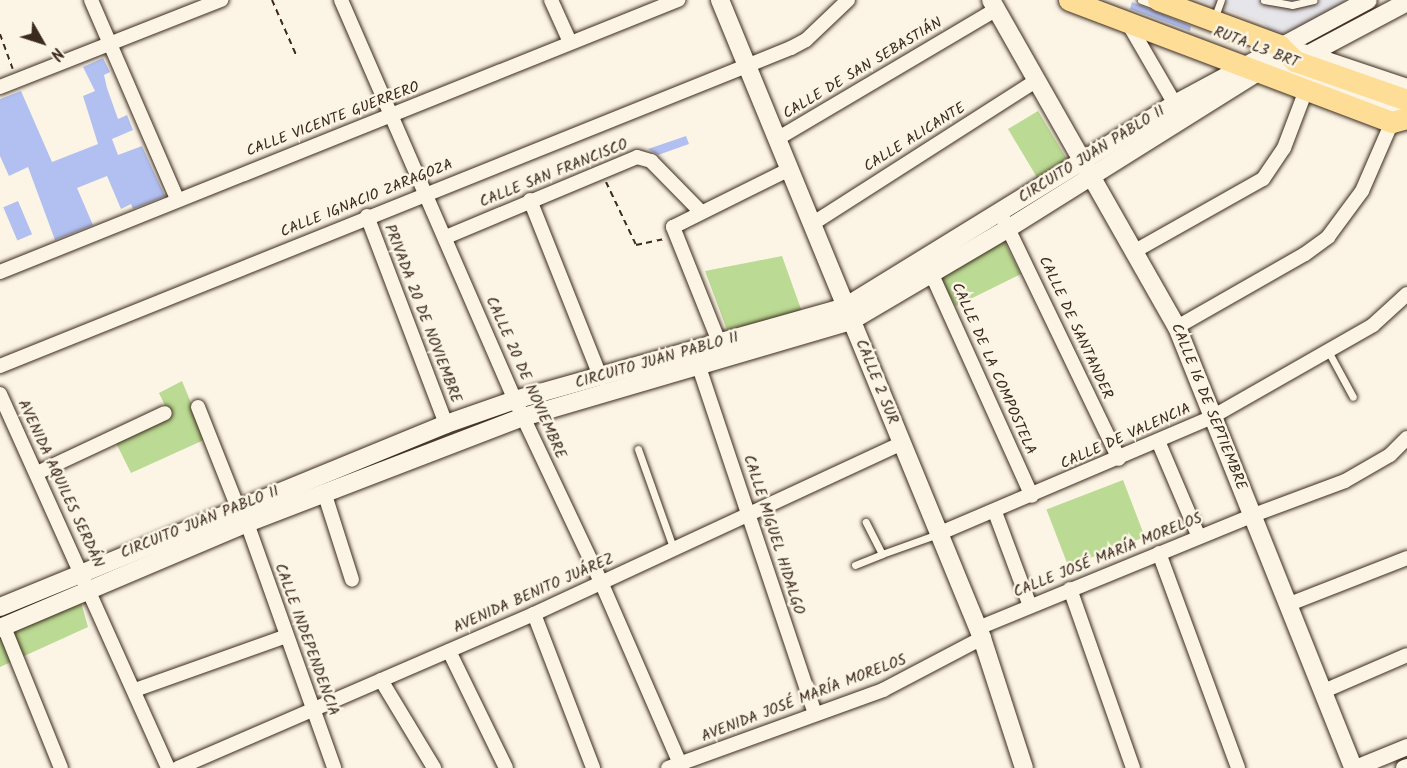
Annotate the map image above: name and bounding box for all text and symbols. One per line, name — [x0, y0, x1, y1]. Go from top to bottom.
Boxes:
north arrow — [12, 12, 72, 72]
street label: CALLE DE SAN SEBASTIÁN — [780, 14, 946, 124]
street label: RUTA L3 BRT — [1211, 23, 1301, 73]
text: N — [43, 42, 69, 65]
street label: CALLE VICENTE GUERRERO — [244, 79, 422, 161]
street label: CALLE ALICANTE — [861, 100, 969, 176]
street label: CIRCUITO JUAN PABLO II — [1016, 103, 1168, 207]
street label: CALLE SAN FRANCISCO — [477, 136, 631, 212]
street label: CALLE IGNACIO ZARAGOZA — [278, 156, 456, 242]
street label: PRIVADA 20 DE NOVIEMBRE — [380, 222, 464, 406]
street label: CALLE DE SANTANDER — [1034, 254, 1116, 402]
street label: CALLE DE LA COMPOSTELA — [947, 280, 1039, 458]
street label: CALLE 20 DE NOVIEMBRE — [481, 294, 569, 462]
street label: CALLE 16 DE SEPTIEMBRE — [1166, 321, 1250, 493]
street label: CIRCUITO JUAN PABLO II — [573, 329, 741, 393]
street label: CALLE 2 SUR — [851, 337, 901, 427]
street label: AVENIDA AQUILES SERDÁN — [13, 397, 107, 571]
street label: CALLE DE VALENCIA — [1058, 400, 1194, 474]
street label: CALLE MIGUEL HIDALGO — [739, 453, 807, 617]
street label: CIRCUITO JUAN PABLO II — [118, 483, 282, 563]
street label: CALLE JOSÉ MARÍA MORELOS — [1011, 510, 1205, 602]
street label: AVENIDA BENITO JUÁREZ — [451, 550, 617, 638]
street label: CALLE INDEPENDENCIA — [270, 561, 342, 719]
street label: AVENIDA JOSÉ MARÍA MORELOS — [699, 652, 909, 746]

